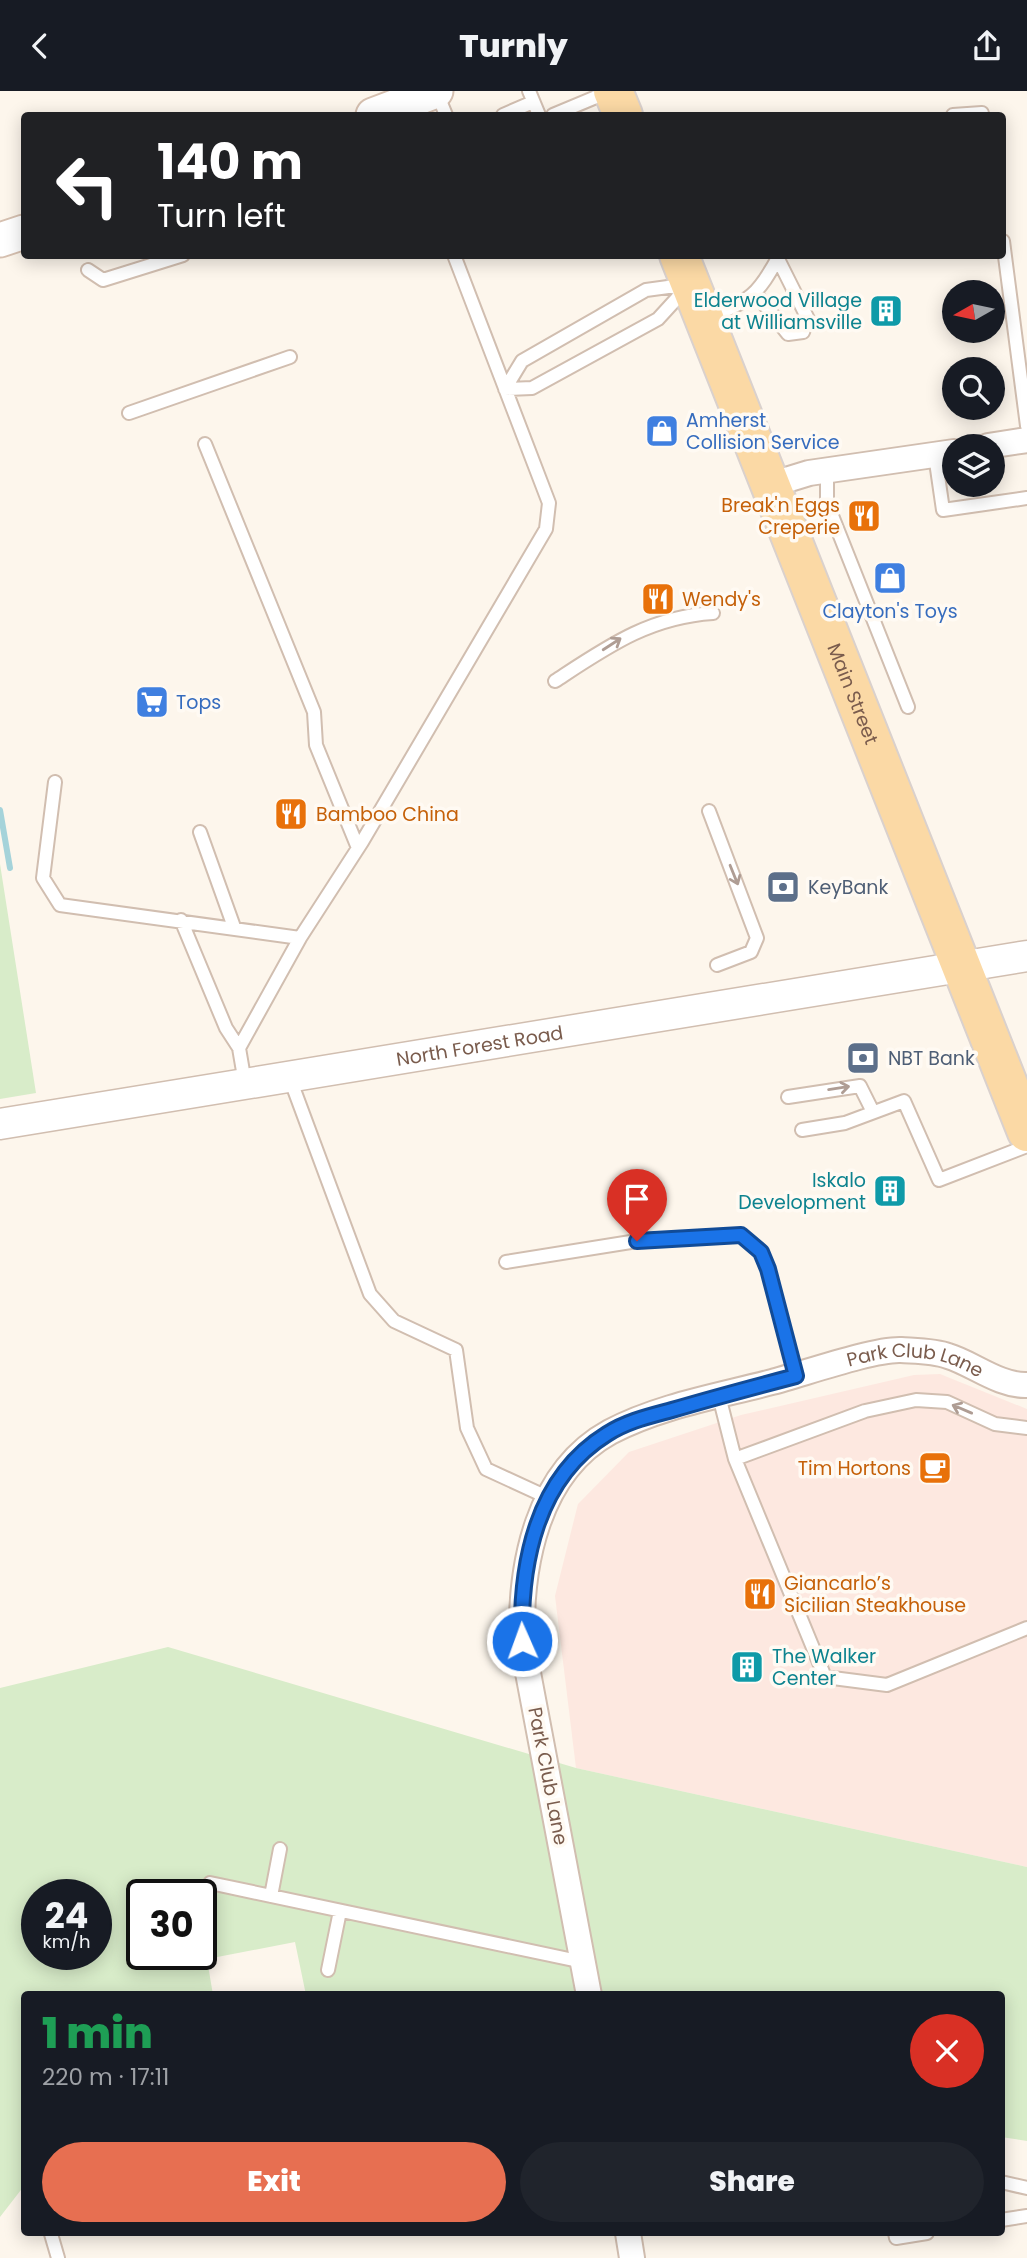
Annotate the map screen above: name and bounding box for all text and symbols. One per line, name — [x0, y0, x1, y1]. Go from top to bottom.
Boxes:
text: Turnly — [459, 23, 568, 68]
icon: back — [21, 27, 59, 65]
icon: share — [968, 27, 1006, 65]
text: 140 m — [157, 128, 303, 196]
icon: left — [42, 140, 133, 231]
text: Turn left — [157, 193, 286, 238]
north arrow — [942, 280, 1004, 343]
map controls — [942, 280, 1005, 497]
place label: Elderwood Village at Williamsville — [694, 287, 862, 336]
building icon: Elderwood Village at Williamsville — [867, 292, 905, 330]
button: search — [942, 357, 1005, 420]
place label: Amherst Collision Service — [686, 407, 840, 456]
shop icon: Amherst Collision Service — [643, 412, 681, 450]
button: layers — [942, 434, 1005, 497]
place label: Break'n Eggs Creperie — [721, 492, 840, 541]
restaurant icon: Break'n Eggs Creperie — [845, 497, 883, 535]
shop icon: Clayton's Toys — [871, 559, 909, 597]
restaurant icon: Wendy's — [639, 580, 677, 618]
place label: Wendy's — [682, 586, 761, 613]
place label: Clayton's Toys — [822, 598, 958, 625]
one-way arrow — [602, 637, 622, 651]
street label: Main Street — [821, 639, 885, 748]
supermarket icon: Tops — [133, 683, 171, 721]
place label: Tops — [176, 689, 221, 716]
restaurant icon: Bamboo China — [272, 795, 310, 833]
place label: Bamboo China — [316, 801, 459, 828]
one-way arrow — [729, 863, 742, 885]
bank icon: KeyBank — [764, 868, 802, 906]
place label: KeyBank — [808, 874, 889, 901]
street label: North Forest Road — [394, 1019, 565, 1072]
bank icon: NBT Bank — [844, 1039, 882, 1077]
place label: NBT Bank — [888, 1045, 975, 1072]
one-way arrow — [827, 1081, 850, 1094]
place label: Iskalo Development — [738, 1167, 866, 1216]
pin — [607, 1169, 667, 1241]
building icon: Iskalo Development — [871, 1172, 909, 1210]
icon: arrive — [618, 1180, 656, 1218]
street label: Park Club Lane — [844, 1336, 988, 1384]
one-way arrow — [952, 1402, 973, 1415]
cafe icon: Tim Hortons — [916, 1449, 954, 1487]
place label: Tim Hortons — [798, 1455, 911, 1482]
place label: Giancarlo’s Sicilian Steakhouse — [784, 1570, 966, 1619]
restaurant icon: Giancarlo’s Sicilian Steakhouse — [741, 1575, 779, 1613]
position arrow — [485, 1604, 559, 1678]
place label: The Walker Center — [772, 1643, 876, 1692]
building icon: The Walker Center — [728, 1648, 766, 1686]
street label: Park Club Lane — [521, 1705, 575, 1847]
speed limit sign: 30 — [126, 1879, 217, 1970]
text: 24 — [45, 1891, 88, 1940]
text: km/h — [43, 1929, 90, 1954]
text: 1 min — [42, 2004, 153, 2063]
button: close — [910, 2014, 984, 2088]
text: 220 m · 17:11 — [42, 2061, 169, 2093]
button: Exit — [42, 2142, 506, 2222]
button: Share — [520, 2142, 984, 2222]

